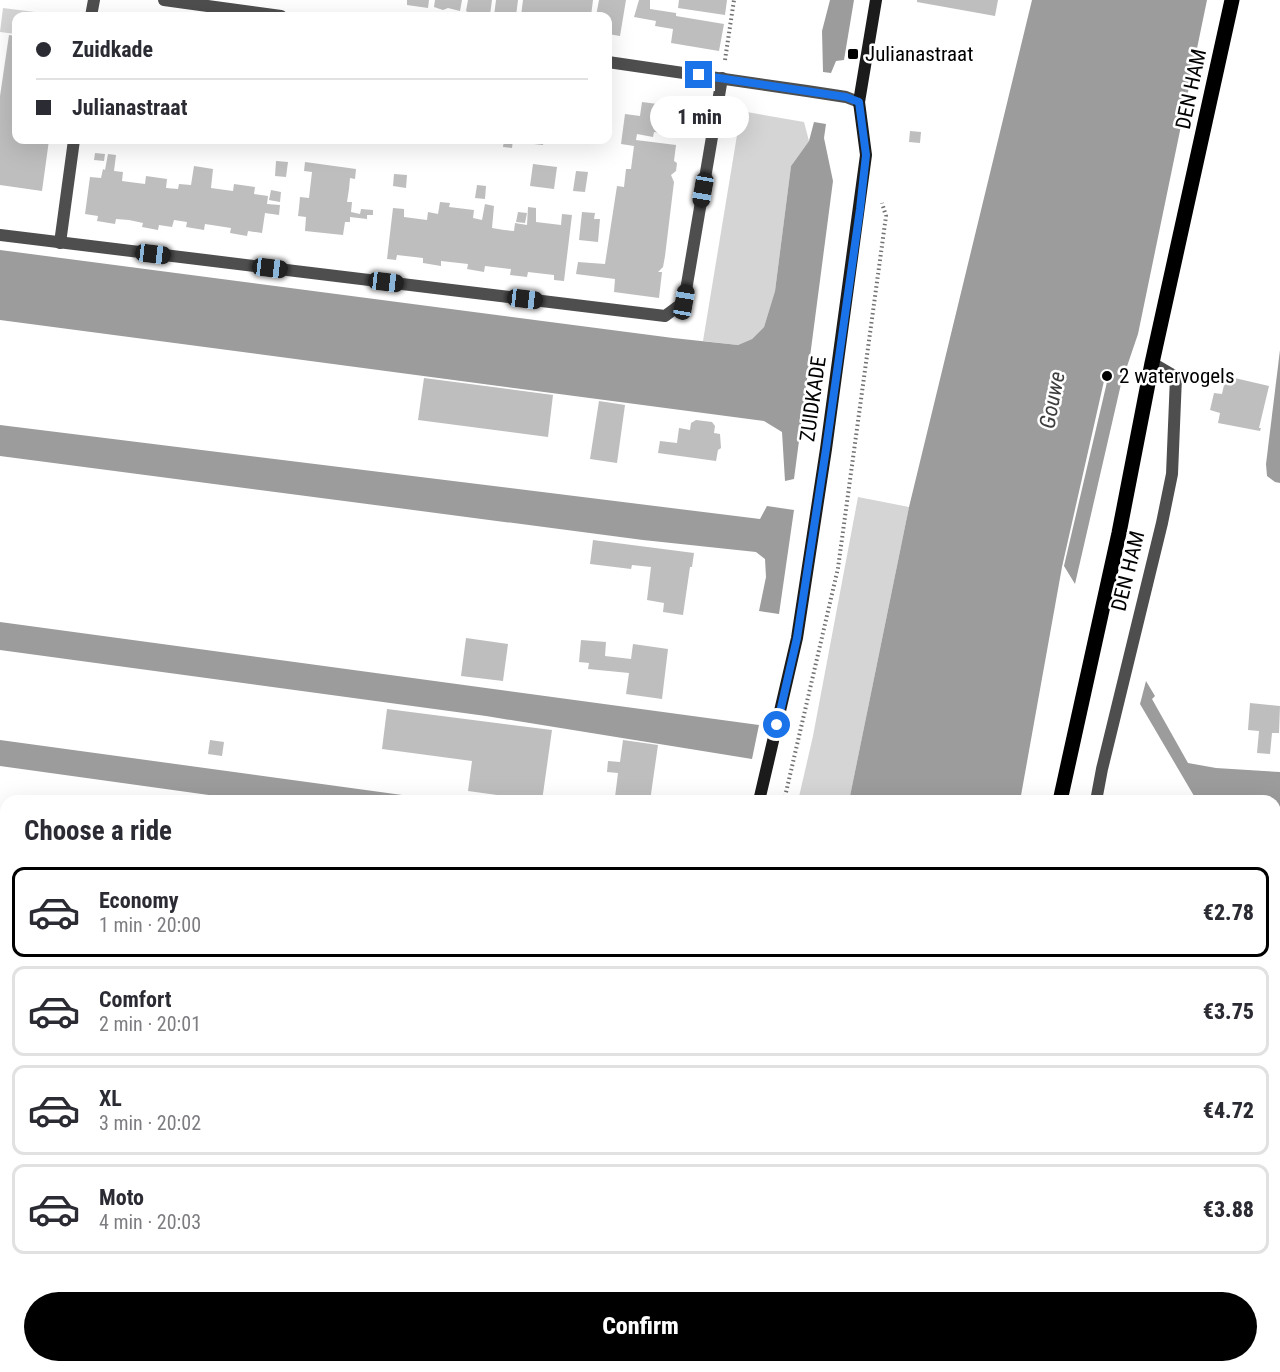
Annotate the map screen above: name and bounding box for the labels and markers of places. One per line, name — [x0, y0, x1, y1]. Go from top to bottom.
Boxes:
place label: Julianastraat — [865, 42, 973, 66]
marker: Julianastraat — [846, 47, 860, 61]
place label: 2 watervogels — [1119, 364, 1235, 388]
marker: 2 watervogels — [1100, 369, 1114, 383]

